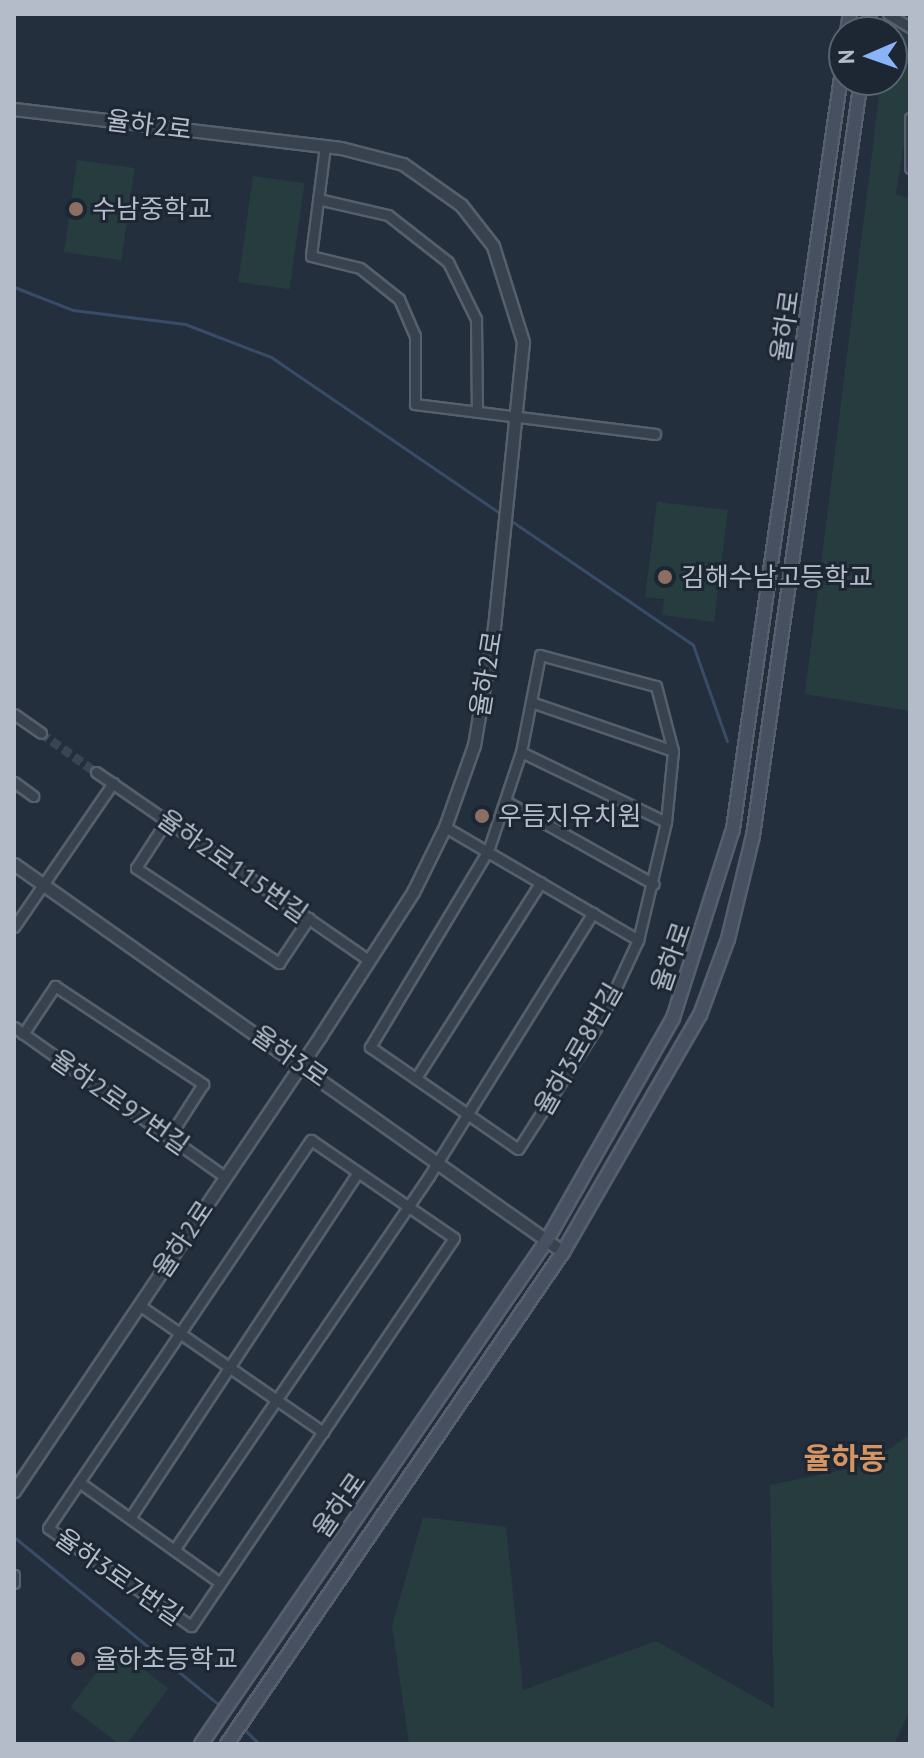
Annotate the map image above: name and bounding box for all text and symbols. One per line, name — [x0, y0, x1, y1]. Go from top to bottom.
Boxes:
north arrow — [828, 16, 908, 96]
text: N — [832, 49, 860, 64]
street label: 율하2로 — [104, 104, 194, 146]
place label: 수남중학교 — [92, 193, 212, 225]
marker: 수남중학교 — [67, 200, 85, 218]
street label: 율하로 — [765, 288, 805, 364]
place label: 김해수남고등학교 — [681, 561, 872, 593]
marker: 김해수남고등학교 — [656, 568, 674, 586]
street label: 율하2로 — [464, 629, 508, 719]
place label: 우듬지유치원 — [498, 800, 642, 832]
street label: 율하2로115번길 — [152, 803, 314, 929]
marker: 우듬지유치원 — [473, 807, 491, 825]
street label: 율하로 — [645, 918, 697, 996]
street label: 율하3로8번길 — [528, 977, 628, 1121]
street label: 율하3로 — [246, 1019, 334, 1093]
street label: 율하2로97번길 — [45, 1043, 195, 1161]
street label: 율하2로 — [146, 1195, 220, 1283]
district label: 율하동 — [804, 1440, 886, 1476]
street label: 율하로 — [306, 1467, 372, 1543]
street label: 율하3로7번길 — [49, 1522, 189, 1632]
place label: 율하초등학교 — [94, 1643, 238, 1675]
marker: 율하초등학교 — [69, 1650, 87, 1668]

